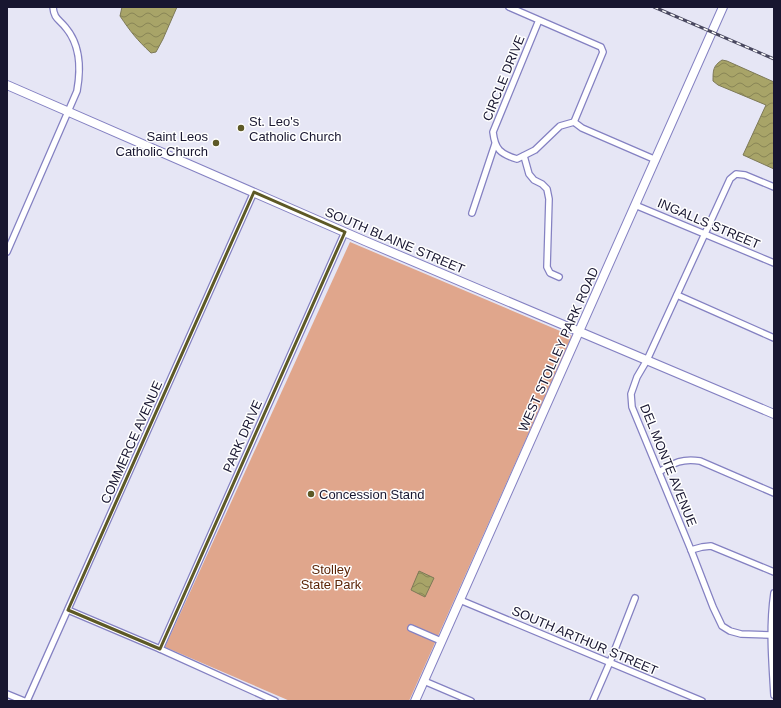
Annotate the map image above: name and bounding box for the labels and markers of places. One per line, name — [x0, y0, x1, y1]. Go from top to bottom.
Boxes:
place label: St. Leo's Catholic Church — [249, 114, 342, 144]
marker: St. Leo's Catholic Church — [236, 123, 246, 133]
place label: Saint Leos Catholic Church — [116, 129, 208, 159]
marker: Saint Leos Catholic Church — [211, 138, 221, 148]
place label: Concession Stand — [319, 487, 425, 502]
marker: Concession Stand — [306, 489, 316, 499]

